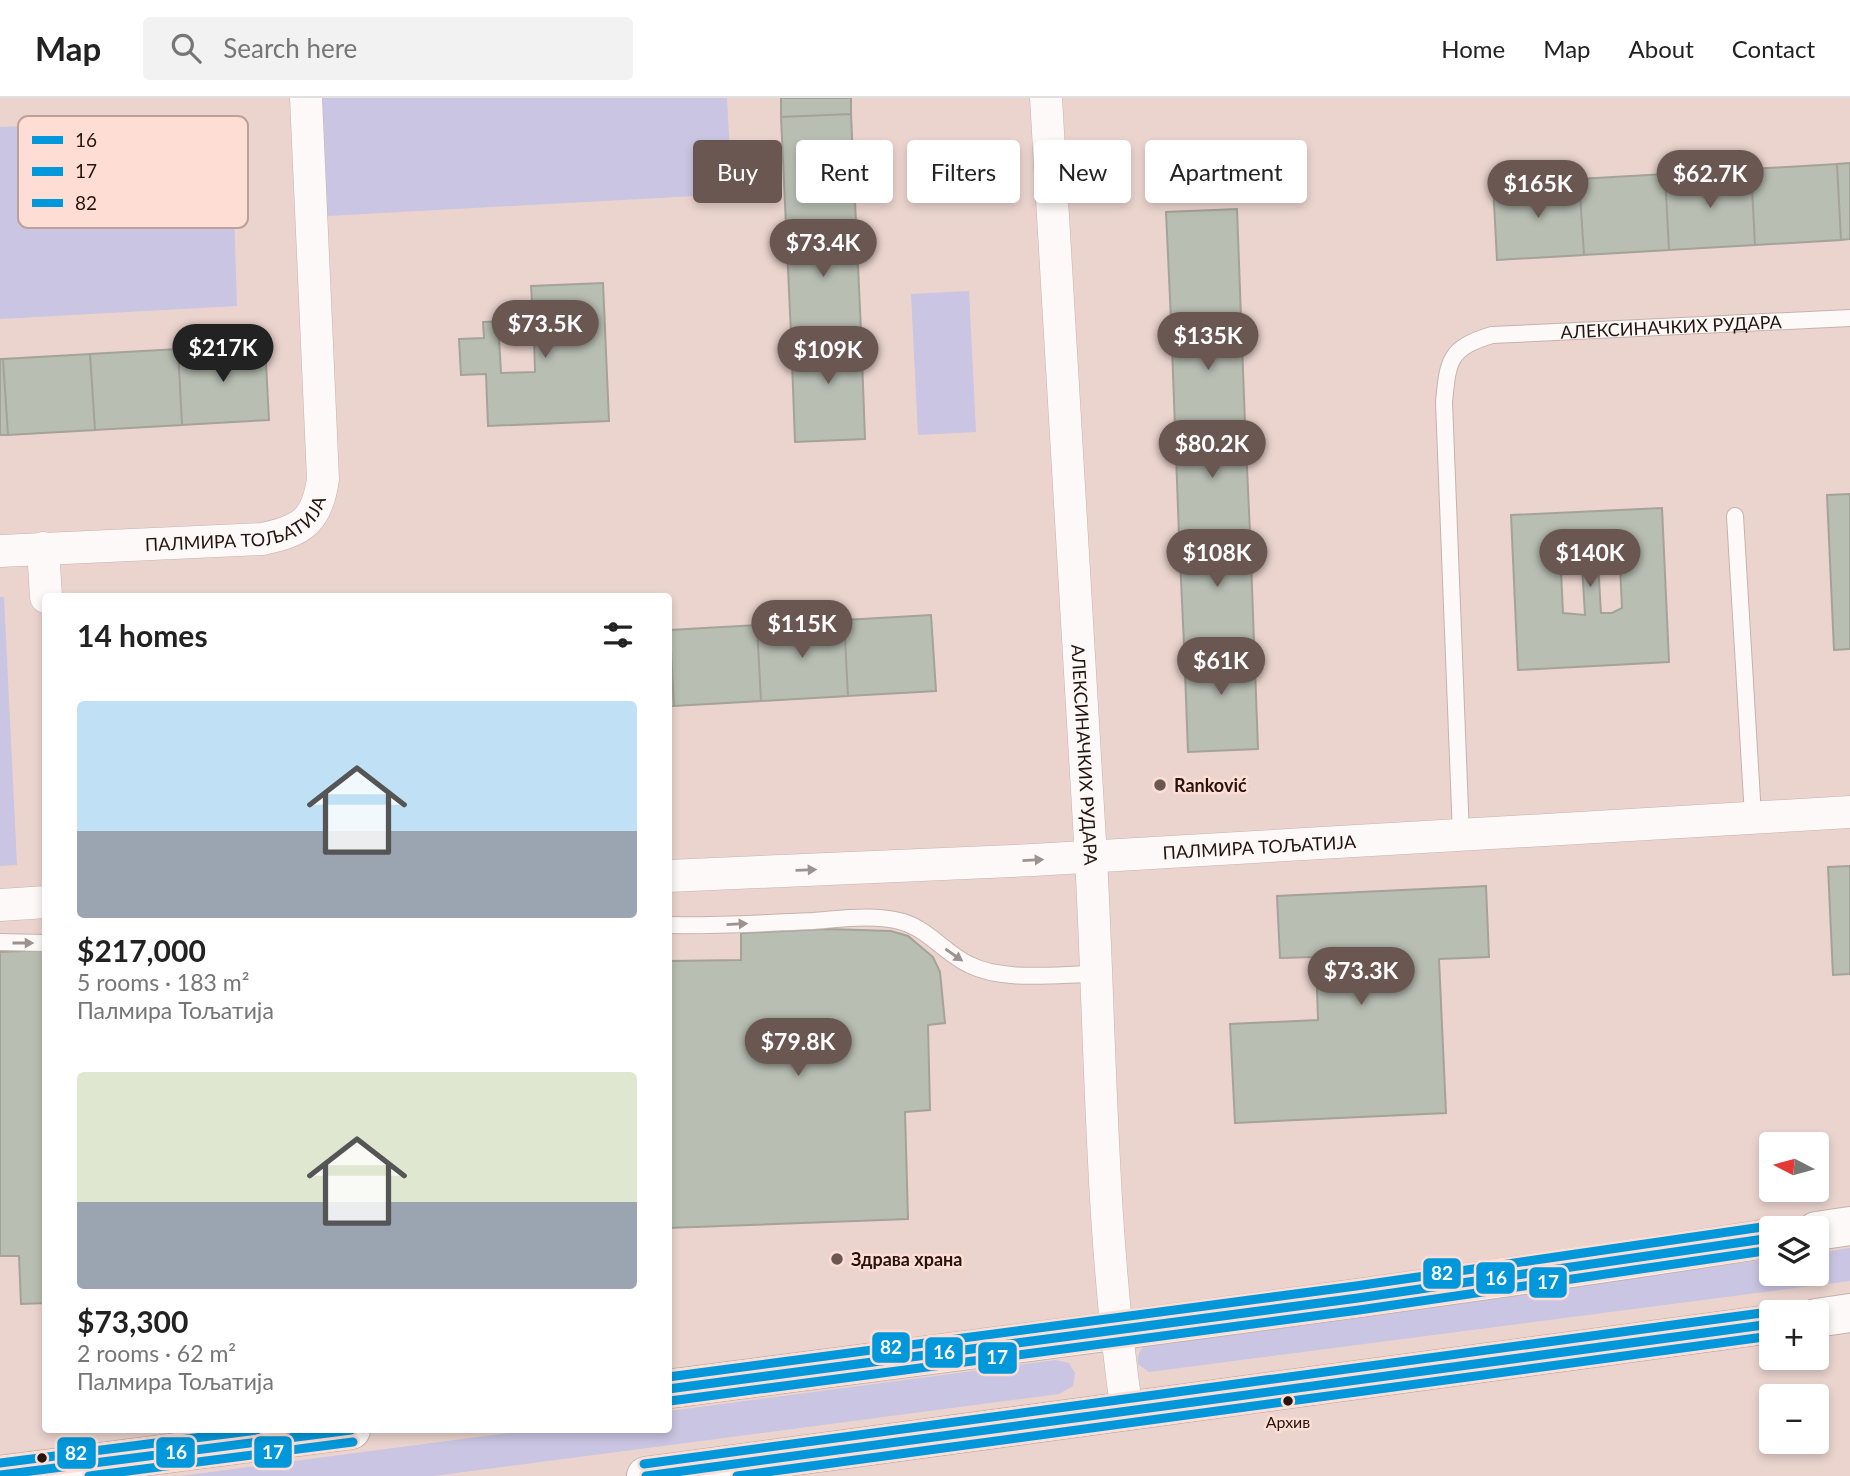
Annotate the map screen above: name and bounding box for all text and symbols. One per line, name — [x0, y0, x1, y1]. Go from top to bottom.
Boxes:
search box — [143, 17, 633, 80]
text: Map — [35, 28, 101, 68]
icon: search — [167, 29, 205, 67]
text: Search here — [223, 32, 357, 64]
text: Home — [1441, 34, 1505, 63]
text: Map — [1543, 34, 1591, 63]
text: About — [1629, 34, 1694, 63]
text: Contact — [1732, 34, 1815, 63]
legend — [18, 116, 248, 228]
text: 16 — [75, 128, 97, 151]
chip: Buy — [693, 140, 782, 203]
chip: Rent — [796, 140, 893, 203]
chip: Filters — [907, 140, 1020, 203]
chip: New — [1034, 140, 1131, 203]
chip: Apartment — [1145, 140, 1307, 203]
pin: $62.7K — [1653, 150, 1767, 210]
text: 17 — [75, 159, 97, 182]
text: $62.7K — [1673, 159, 1747, 187]
pin: $165K — [1489, 160, 1587, 220]
text: $165K — [1503, 169, 1573, 197]
text: 82 — [75, 191, 97, 214]
pin: $73.4K — [766, 220, 880, 279]
text: $73.4K — [786, 228, 860, 256]
pin: $73.5K — [488, 300, 602, 360]
text: $73.5K — [508, 309, 582, 337]
street label: АЛЕКСИНАЧКИХ РУДАРА — [1560, 310, 1783, 343]
pin: $135K — [1159, 313, 1257, 372]
text: $135K — [1173, 321, 1243, 349]
pin: $217K — [174, 324, 272, 384]
pin: $109K — [779, 327, 877, 386]
text: $217K — [188, 333, 258, 361]
text: $109K — [793, 335, 863, 363]
pin: $80.2K — [1155, 420, 1269, 480]
text: $80.2K — [1175, 429, 1249, 457]
street label: ПАЛМИРА ТОЉАТИЈА — [144, 492, 330, 555]
pin: $108K — [1168, 530, 1266, 589]
pin: $140K — [1541, 530, 1639, 589]
text: $108K — [1182, 538, 1252, 566]
text: $140K — [1555, 538, 1625, 566]
pin: $115K — [753, 601, 851, 660]
text: $115K — [767, 609, 837, 637]
icon: filters — [599, 616, 637, 654]
text: 14 homes — [77, 617, 208, 653]
pin: $61K — [1180, 638, 1262, 697]
street label: АЛЕКСИНАЧКИХ РУДАРА — [1067, 644, 1102, 867]
text: $61K — [1193, 646, 1249, 674]
icon: home — [294, 747, 420, 873]
place label: Ranković — [1174, 774, 1247, 796]
marker: Ranković — [1152, 777, 1168, 793]
street label: ПАЛМИРА ТОЉАТИЈА — [1162, 830, 1357, 863]
one-way arrow — [1022, 855, 1044, 866]
one-way arrow — [795, 865, 817, 876]
one-way arrow — [726, 919, 748, 930]
text: $217,000 — [77, 932, 206, 968]
one-way arrow — [12, 937, 34, 949]
one-way arrow — [945, 948, 963, 962]
pin: $73.3K — [1304, 948, 1418, 1007]
text: $73.3K — [1324, 956, 1398, 984]
text: 5 rooms · 183 m² — [77, 968, 249, 996]
text: Палмира Тољатија — [77, 996, 274, 1024]
pin: $79.8K — [741, 1018, 855, 1078]
text: $79.8K — [761, 1027, 835, 1055]
icon: home — [294, 1118, 420, 1244]
north arrow — [1759, 1132, 1829, 1202]
map controls — [1759, 1132, 1829, 1454]
button: layers — [1759, 1216, 1829, 1286]
place label: Здрава храна — [851, 1248, 962, 1270]
marker: Здрава храна — [829, 1251, 845, 1267]
line badge: 82 — [1422, 1257, 1462, 1290]
text: 82 — [1431, 1261, 1453, 1284]
line badge: 16 — [1475, 1261, 1516, 1295]
text: 16 — [1485, 1266, 1507, 1289]
line badge: 17 — [1528, 1266, 1568, 1299]
text: 17 — [1537, 1270, 1559, 1293]
button: + — [1759, 1300, 1829, 1370]
text: $73,300 — [77, 1303, 188, 1339]
line badge: 82 — [871, 1331, 911, 1364]
text: 82 — [880, 1335, 902, 1358]
line badge: 16 — [924, 1336, 964, 1369]
text: 2 rooms · 62 m² — [77, 1339, 236, 1367]
text: 16 — [933, 1340, 955, 1363]
line badge: 17 — [977, 1341, 1018, 1375]
text: 17 — [986, 1345, 1008, 1368]
text: Палмира Тољатија — [77, 1367, 274, 1395]
button: − — [1759, 1384, 1829, 1454]
marker: Архив — [1281, 1394, 1295, 1408]
place label: Архив — [1266, 1412, 1310, 1431]
line badge: 17 — [253, 1435, 293, 1469]
line badge: 82 — [56, 1436, 97, 1470]
line badge: 16 — [155, 1436, 196, 1469]
text: 16 — [165, 1440, 187, 1463]
text: 17 — [262, 1440, 284, 1463]
text: 82 — [65, 1441, 87, 1464]
unlabelled marker — [35, 1451, 49, 1465]

